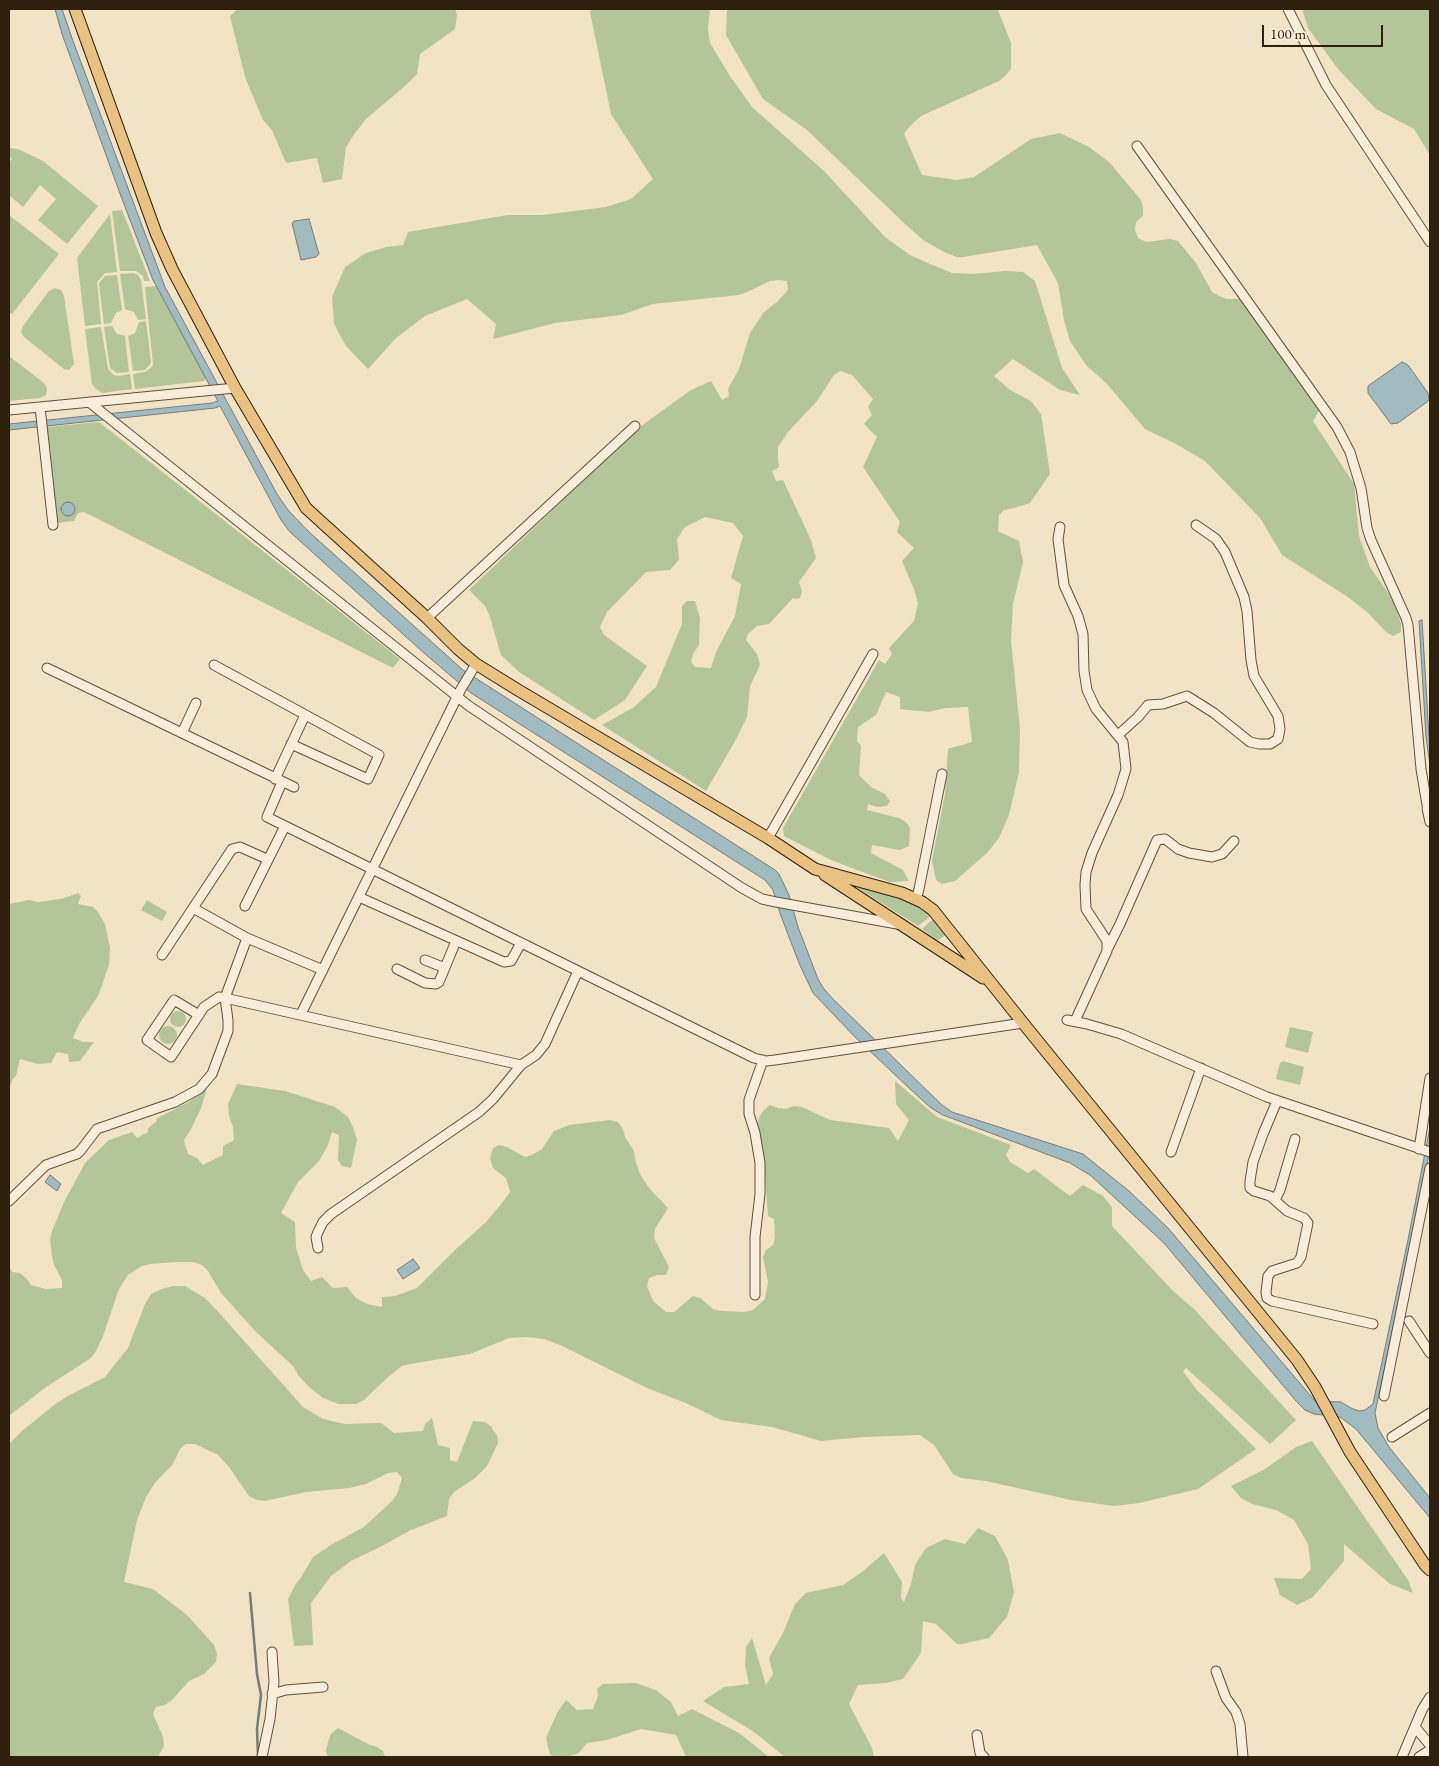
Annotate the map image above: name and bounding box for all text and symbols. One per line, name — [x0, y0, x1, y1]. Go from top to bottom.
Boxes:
scale bar — [1264, 15, 1385, 47]
text: 100 m — [1270, 24, 1306, 43]

